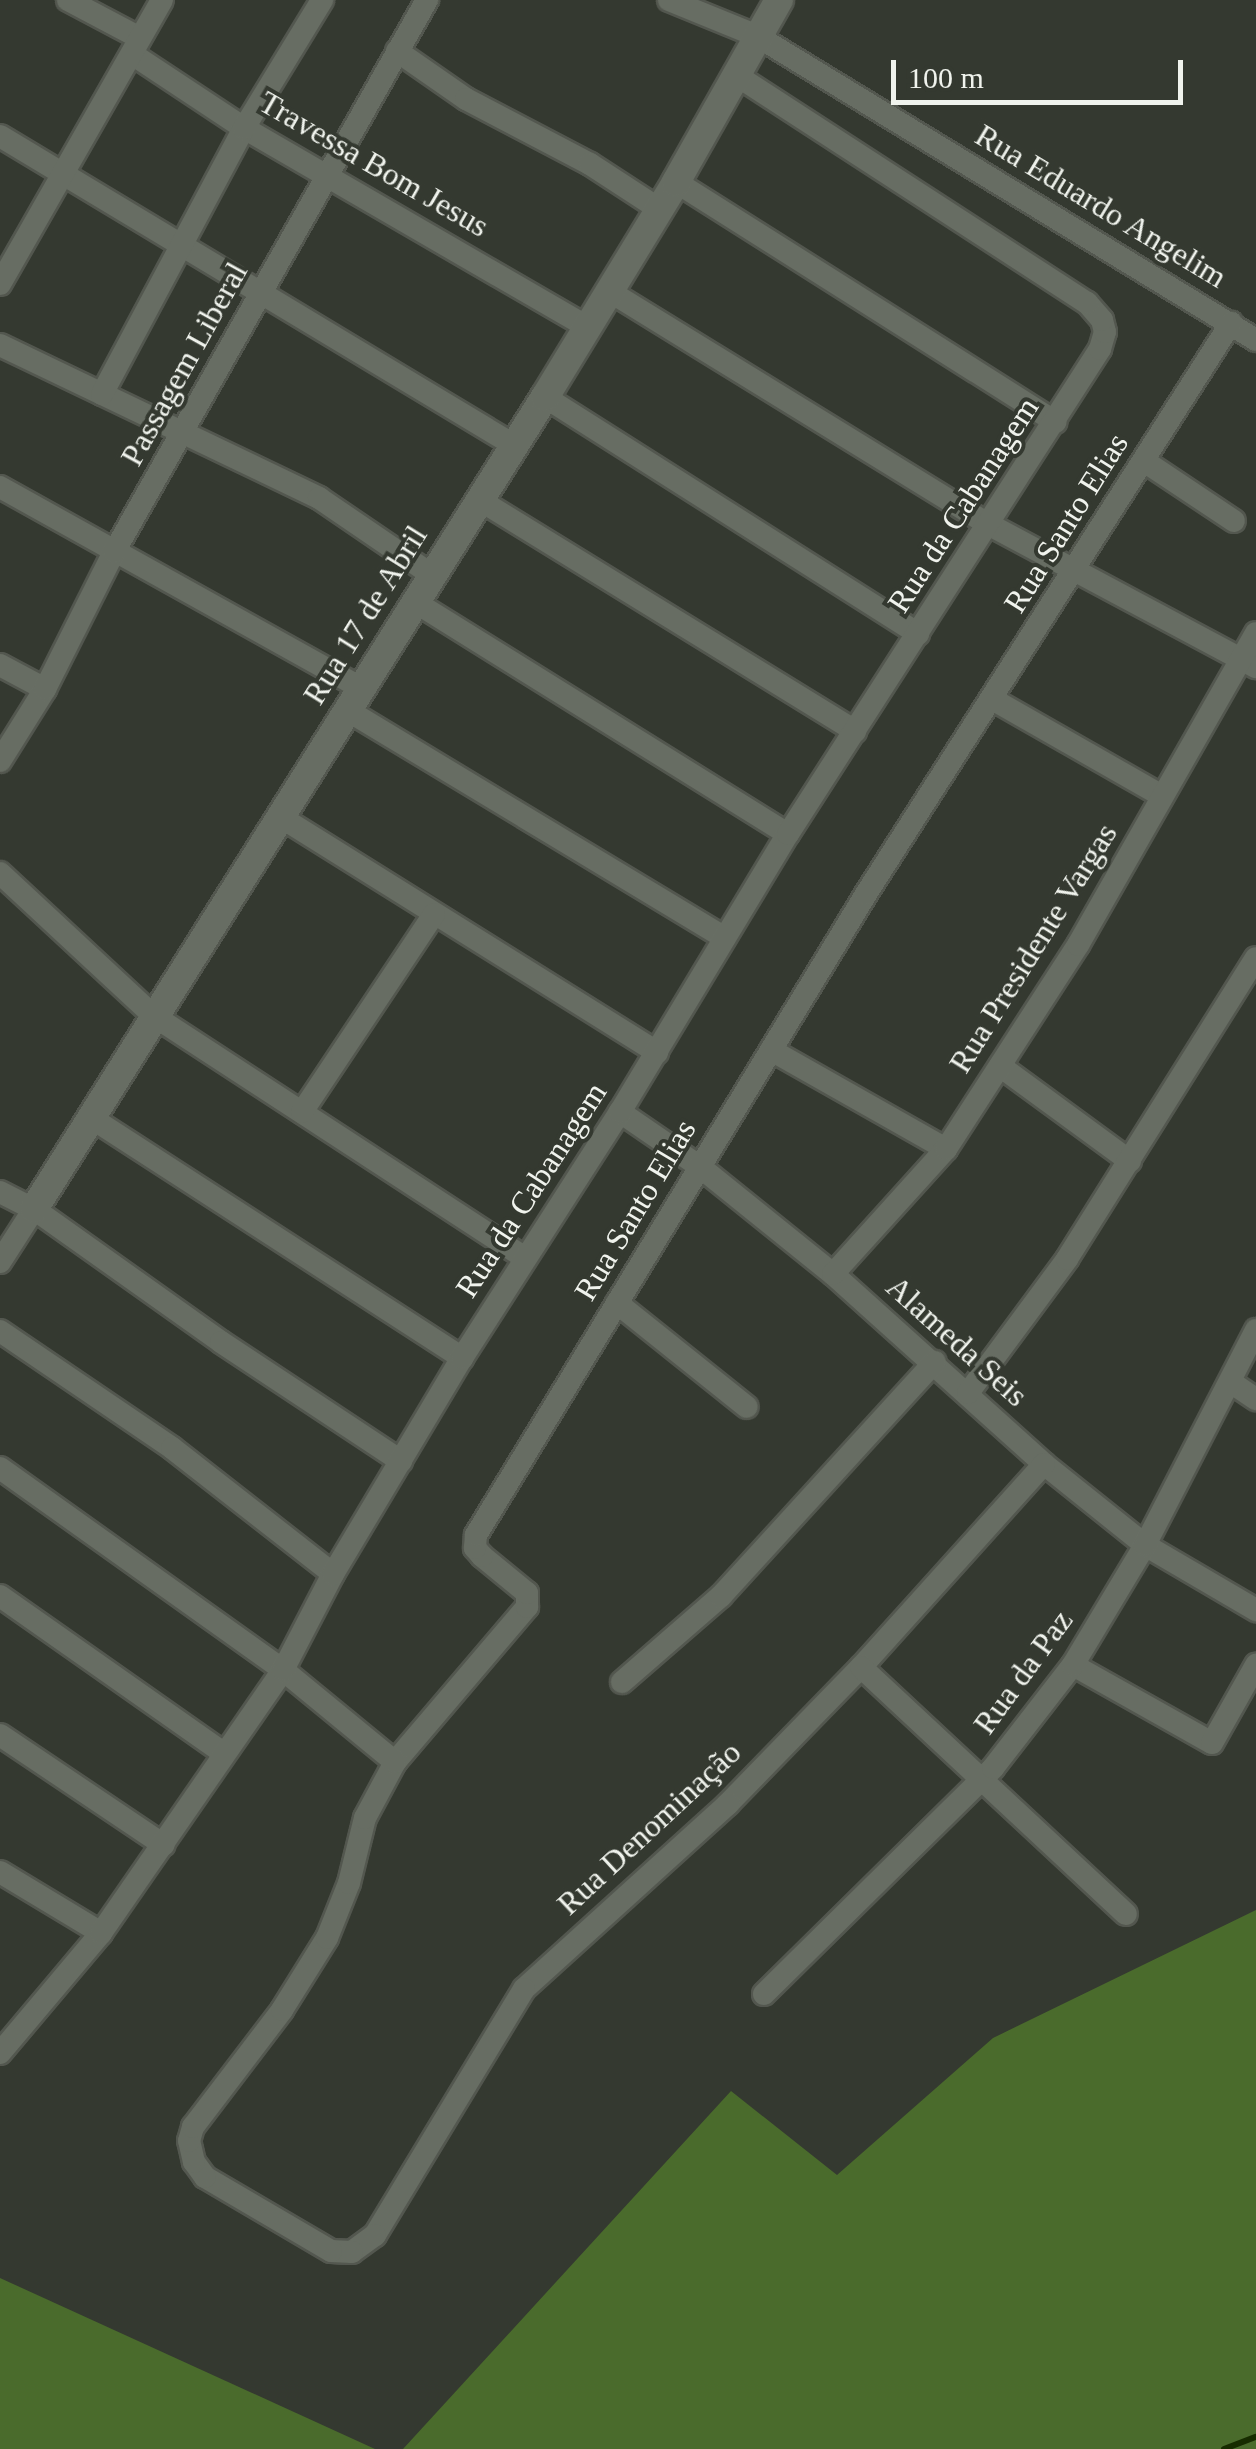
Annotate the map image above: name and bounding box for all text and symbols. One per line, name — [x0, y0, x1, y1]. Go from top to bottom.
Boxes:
scale bar — [896, 40, 1188, 102]
text: 100 m — [908, 61, 984, 94]
street label: Travessa Bom Jesus — [253, 83, 495, 245]
street label: Rua Eduardo Angelim — [968, 115, 1234, 297]
street label: Passagem Liberal — [112, 256, 256, 472]
street label: Rua da Cabanagem — [879, 390, 1047, 620]
street label: Rua Santo Elias — [996, 426, 1136, 620]
street label: Rua 17 de Abril — [294, 518, 436, 712]
street label: Rua Presidente Vargas — [941, 816, 1125, 1080]
street label: Rua da Cabanagem — [447, 1075, 615, 1305]
street label: Rua Santo Elias — [566, 1112, 704, 1308]
street label: Alameda Seis — [878, 1268, 1036, 1414]
street label: Rua da Paz — [965, 1602, 1081, 1742]
street label: Rua Denominação — [549, 1733, 749, 1923]

